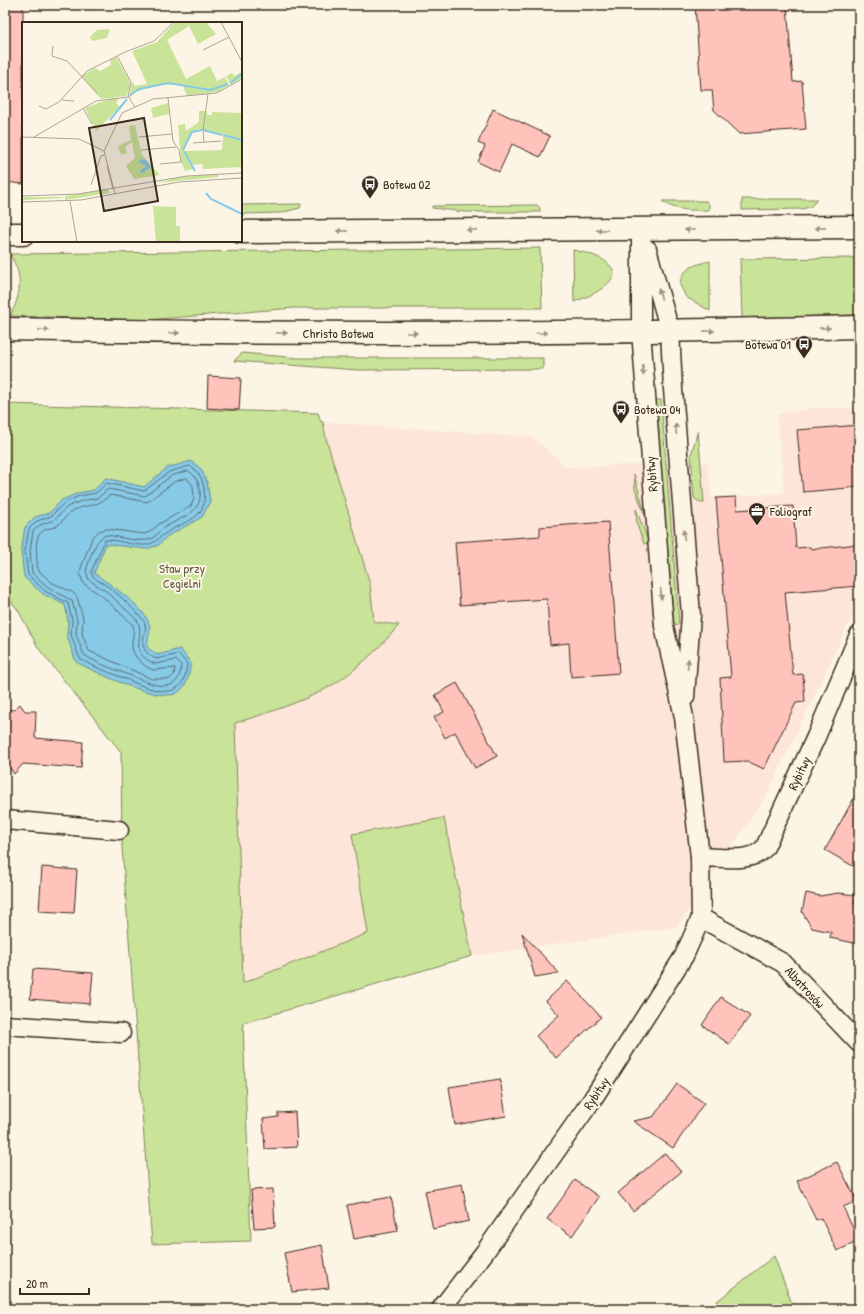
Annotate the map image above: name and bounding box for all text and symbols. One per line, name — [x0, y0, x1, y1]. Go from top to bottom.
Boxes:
inset map — [22, 22, 242, 242]
bus stop icon: Botewa 02 — [360, 174, 380, 199]
place label: Botewa 02 — [383, 175, 431, 193]
one-way arrow — [813, 225, 826, 231]
one-way arrow — [465, 227, 478, 233]
one-way arrow — [595, 227, 608, 233]
one-way arrow — [683, 227, 696, 233]
one-way arrow — [335, 228, 348, 234]
one-way arrow — [656, 288, 662, 300]
street label: Christo Botewa — [303, 324, 373, 342]
one-way arrow — [819, 325, 832, 331]
one-way arrow — [38, 327, 51, 333]
one-way arrow — [703, 327, 715, 334]
one-way arrow — [168, 330, 181, 336]
one-way arrow — [276, 330, 289, 336]
one-way arrow — [406, 330, 419, 336]
one-way arrow — [536, 330, 549, 336]
bus stop icon: Botewa 01 — [794, 334, 814, 359]
place label: Botewa 01 — [745, 335, 791, 353]
one-way arrow — [639, 364, 646, 376]
bus stop icon: Botewa 04 — [611, 399, 631, 424]
place label: Botewa 04 — [634, 400, 680, 418]
one-way arrow — [672, 423, 679, 435]
street label: Rybitwy — [640, 455, 662, 493]
office icon: Foliograf — [747, 501, 767, 526]
place label: Foliograf — [769, 502, 813, 520]
one-way arrow — [681, 529, 688, 541]
park label: Staw przy Cegielni — [159, 559, 206, 592]
one-way arrow — [658, 588, 665, 600]
one-way arrow — [684, 658, 691, 670]
street label: Rybitwy — [783, 753, 815, 793]
street label: Albatrosów — [781, 962, 829, 1012]
street label: Rybitwy — [579, 1073, 614, 1113]
scale bar — [20, 1270, 89, 1296]
text: 20 m — [26, 1275, 48, 1292]

